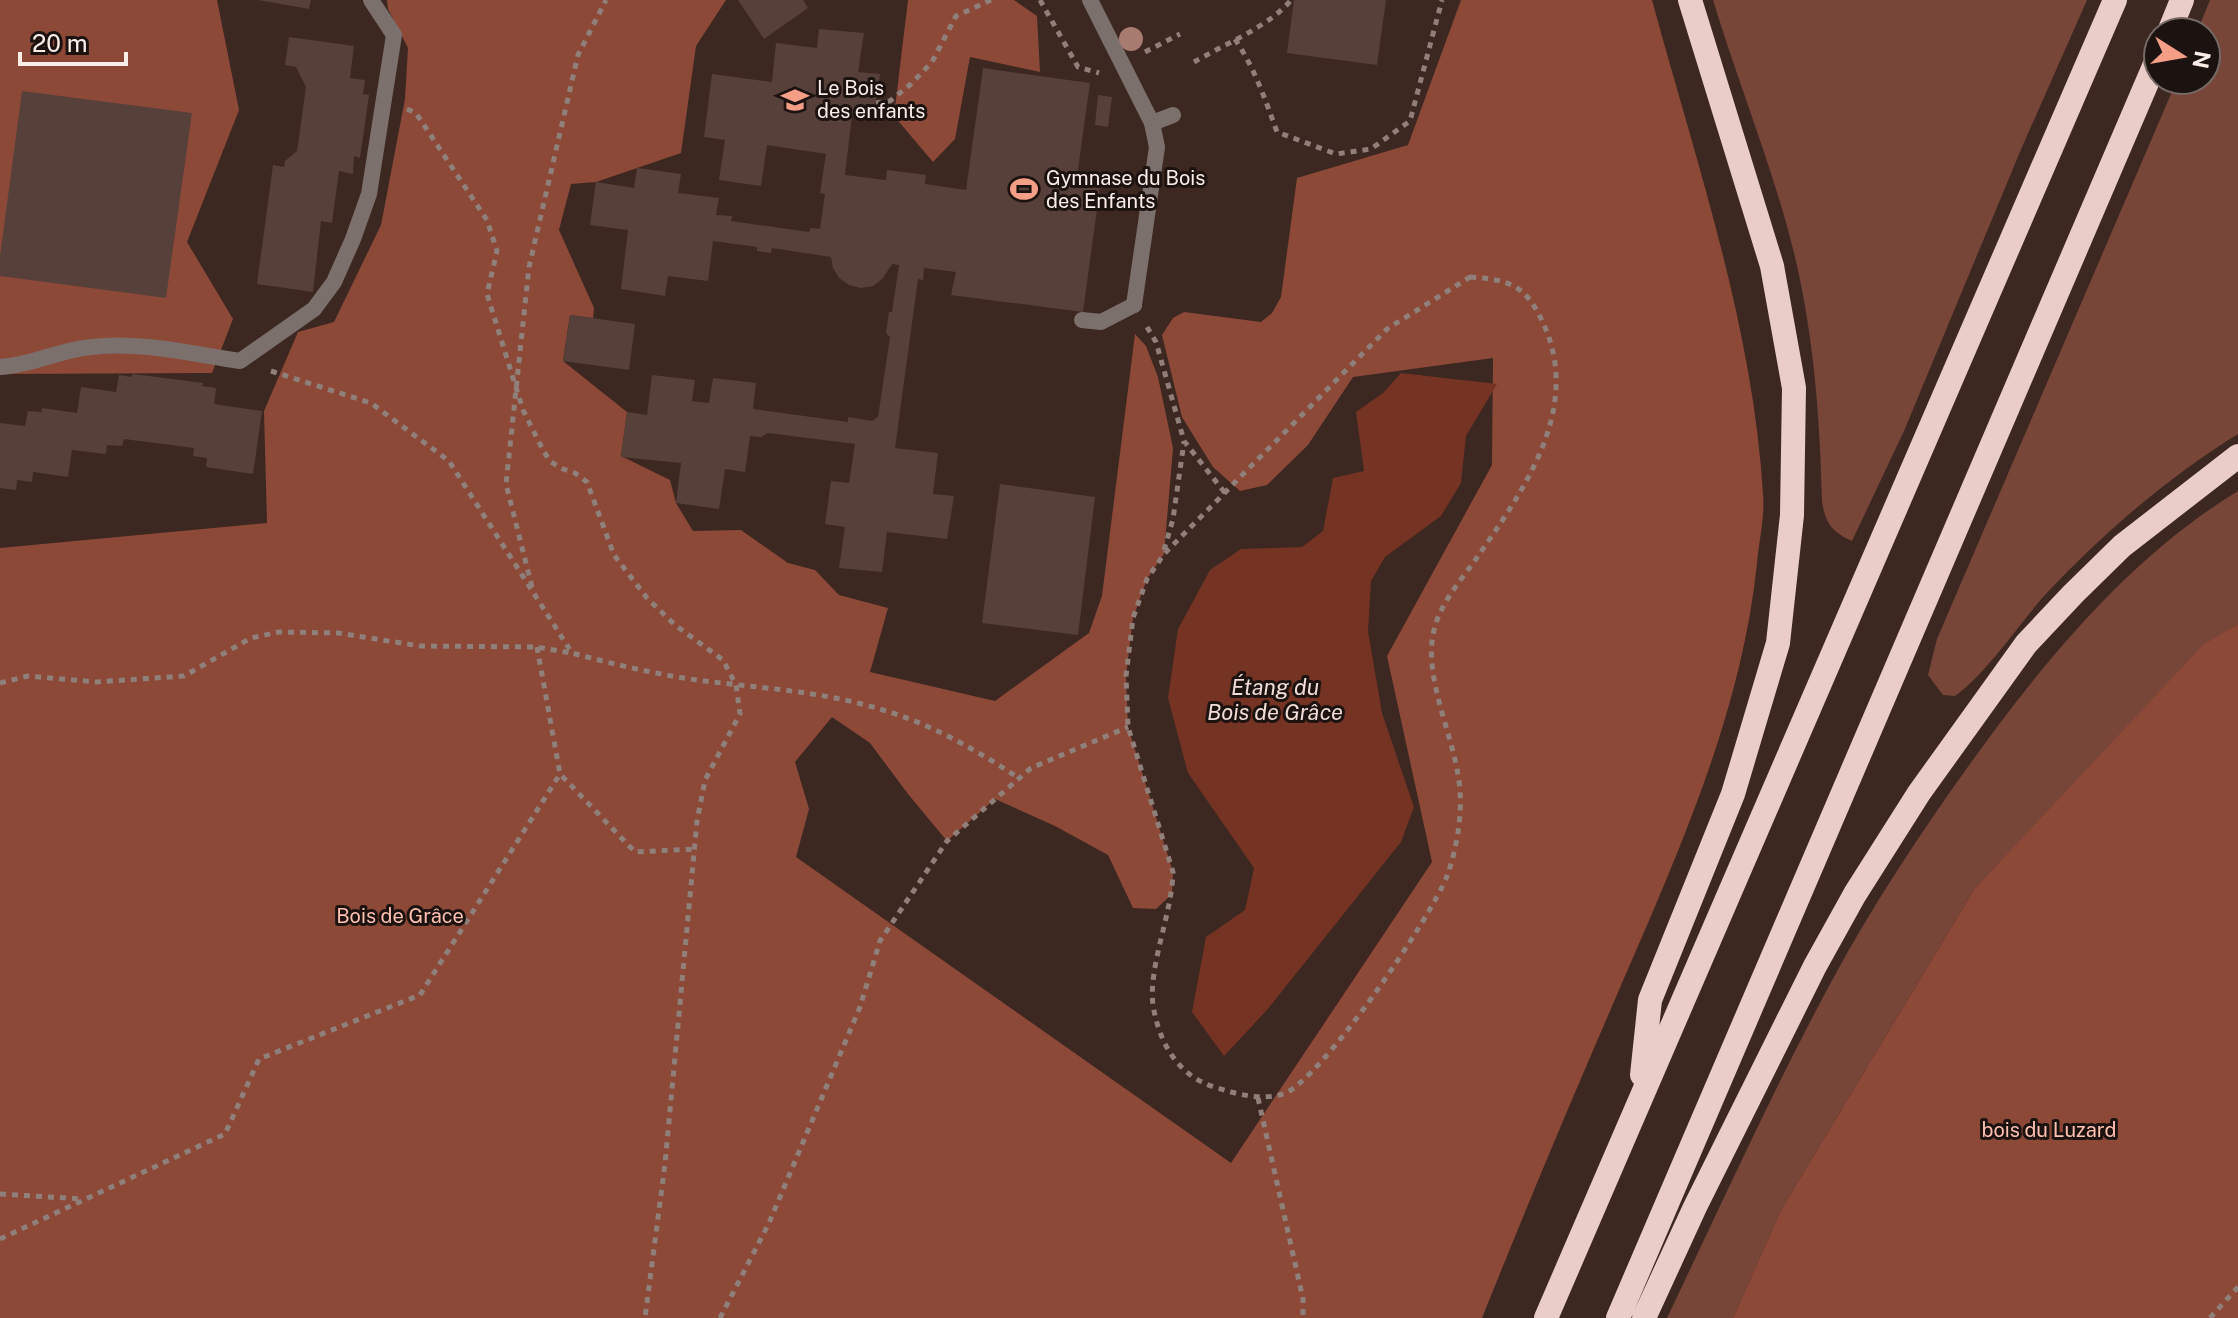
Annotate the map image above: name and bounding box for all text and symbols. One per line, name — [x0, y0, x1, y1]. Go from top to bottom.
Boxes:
scale bar — [20, 16, 126, 66]
north arrow — [2142, 16, 2222, 96]
text: 20 m — [32, 29, 88, 57]
text: N — [2187, 49, 2216, 71]
place label: Le Bois des enfants — [817, 76, 925, 123]
school or university icon: Le Bois des enfants — [780, 85, 810, 115]
place label: Gymnase du Bois des Enfants — [1046, 166, 1205, 213]
sports icon: Gymnase du Bois des Enfants — [1009, 174, 1039, 204]
water label: Étang du Bois de Grâce — [1207, 674, 1343, 725]
park label: Bois de Grâce — [336, 904, 464, 928]
park label: bois du Luzard — [1982, 1118, 2116, 1142]

